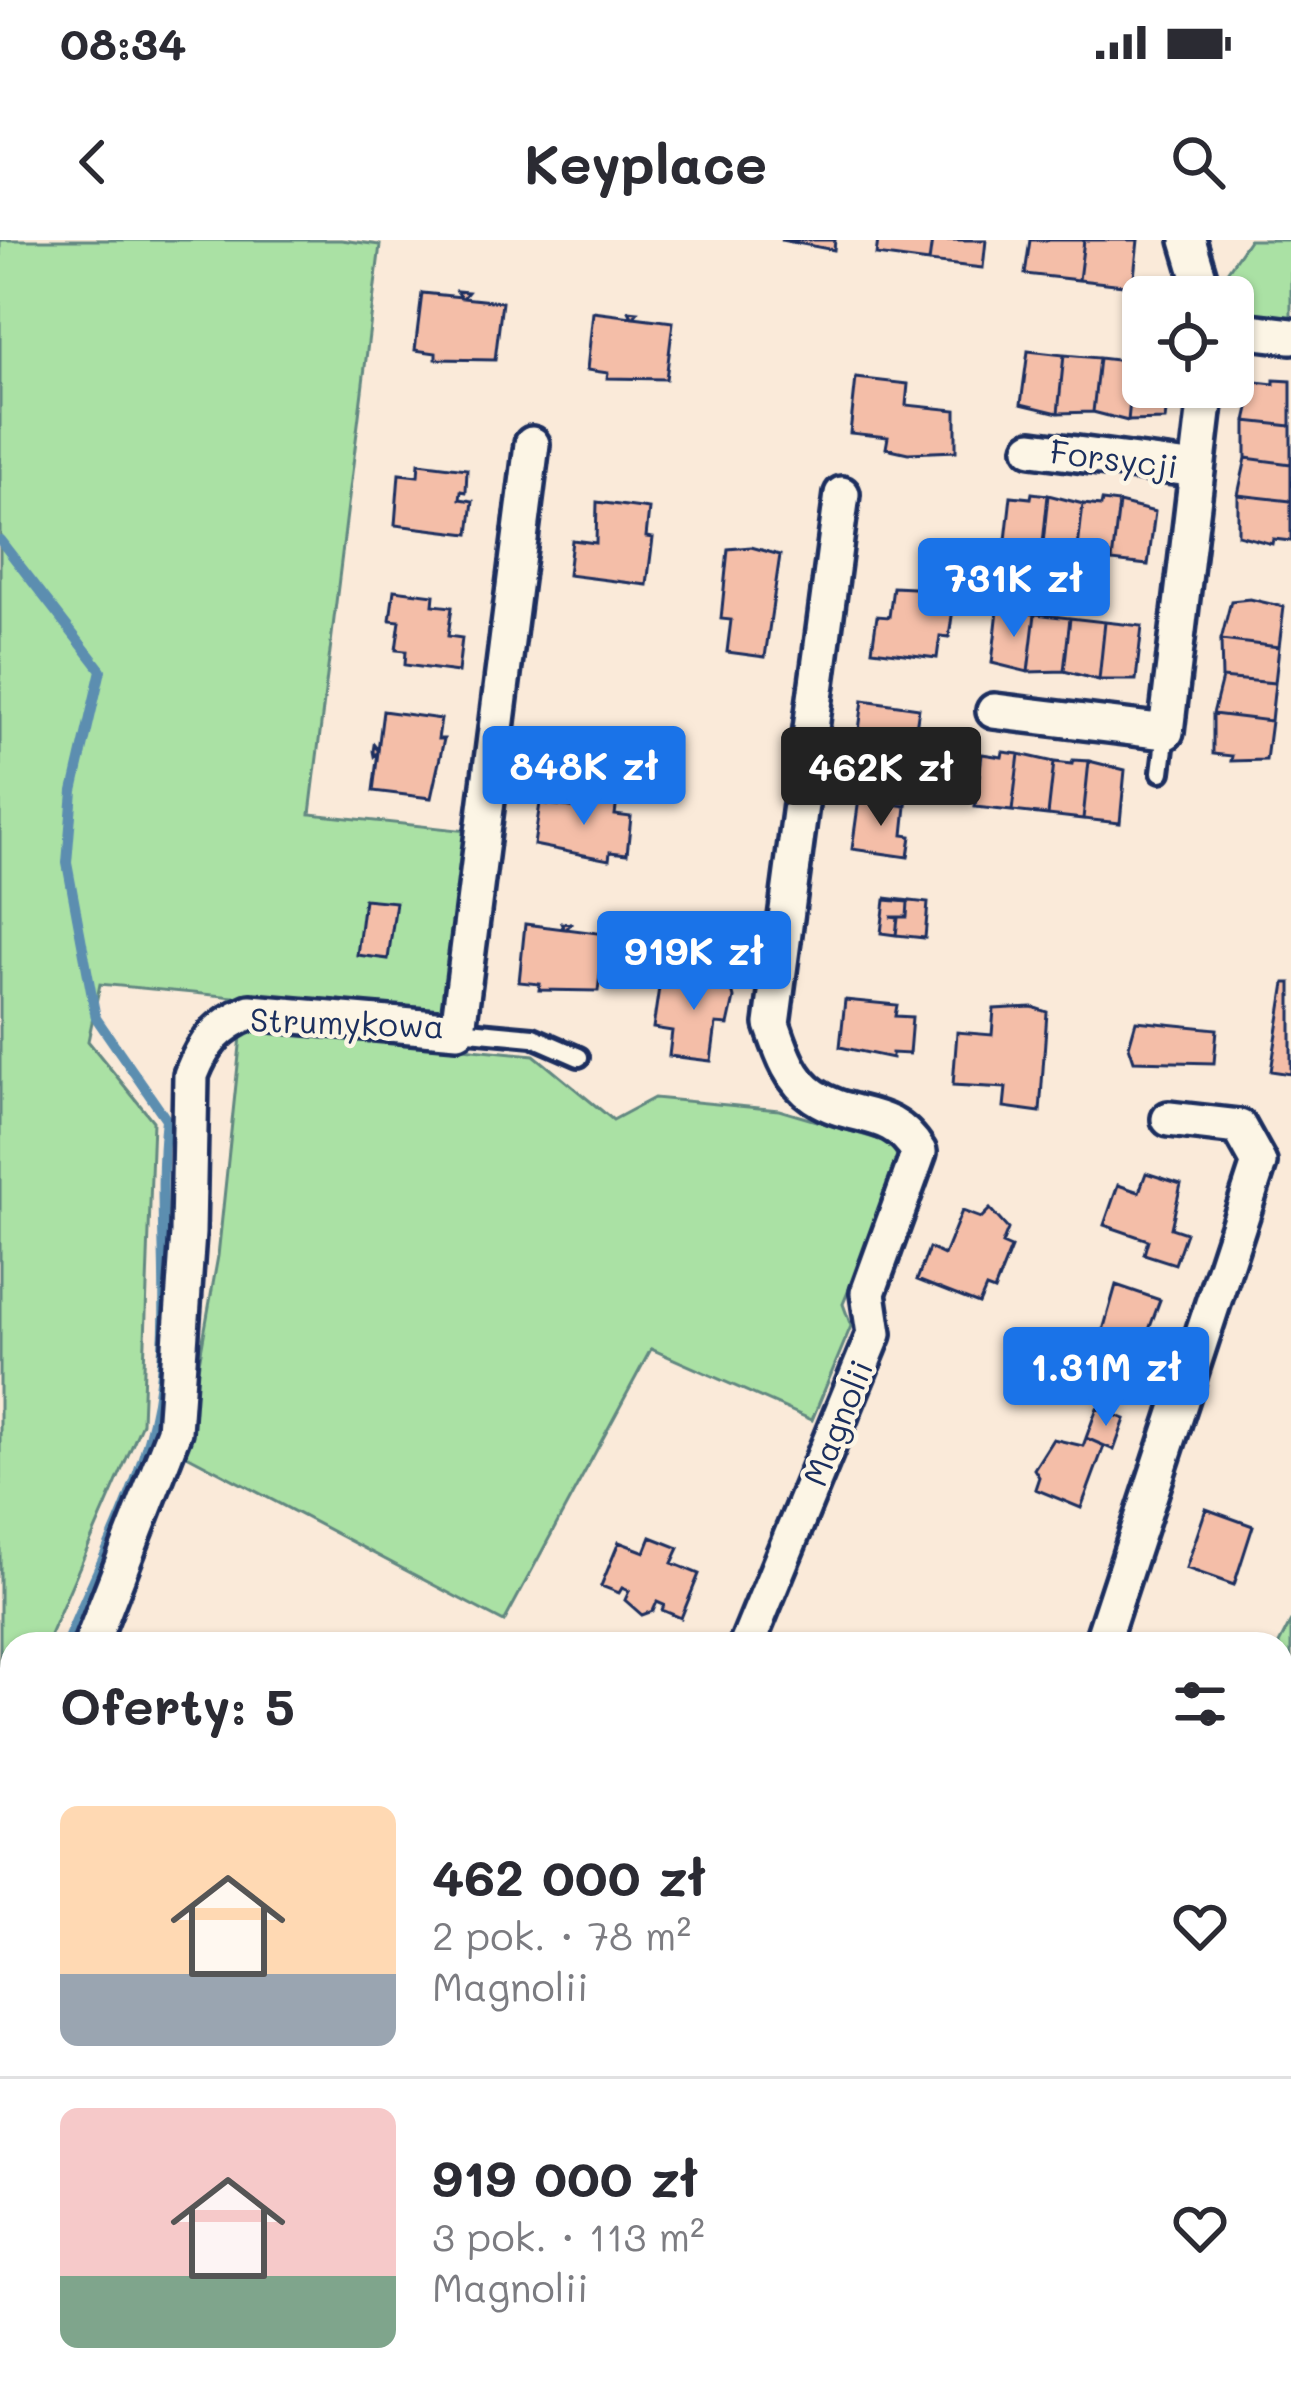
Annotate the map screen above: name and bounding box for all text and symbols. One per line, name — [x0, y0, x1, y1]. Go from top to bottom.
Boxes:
text: 08:34 — [60, 13, 187, 71]
text: Keyplace — [524, 127, 767, 198]
icon: back — [60, 129, 126, 195]
icon: search — [1165, 129, 1231, 195]
map controls — [1122, 276, 1254, 408]
button: locate — [1122, 276, 1254, 408]
street label: Forsycji — [1048, 428, 1181, 488]
pin: 731K zł — [903, 538, 1125, 640]
text: 731K zł — [945, 551, 1083, 602]
pin: 848K zł — [473, 726, 695, 828]
pin: 462K zł — [770, 727, 992, 829]
text: 848K zł — [510, 739, 658, 790]
text: 462K zł — [808, 740, 954, 791]
pin: 919K zł — [583, 911, 805, 1013]
text: 919K zł — [624, 924, 764, 975]
street label: Strumykowa — [249, 997, 445, 1047]
pin: 1.31M zł — [982, 1327, 1230, 1429]
text: 1.31M zł — [1030, 1340, 1182, 1391]
street label: Magnolii — [792, 1353, 881, 1492]
text: Oferty: 5 — [60, 1671, 295, 1738]
icon: filters — [1167, 1671, 1233, 1737]
text: 462 000 zł — [432, 1842, 706, 1909]
icon: home — [156, 1854, 300, 1998]
icon: heart — [1167, 1893, 1233, 1959]
text: 2 pok. · 78 m² — [432, 1909, 691, 1960]
text: Magnolii — [432, 1960, 588, 2011]
text: 919 000 zł — [432, 2143, 698, 2210]
icon: home — [156, 2156, 300, 2300]
icon: heart — [1167, 2195, 1233, 2261]
text: 3 pok. · 113 m² — [432, 2210, 705, 2261]
text: Magnolii — [432, 2261, 588, 2312]

